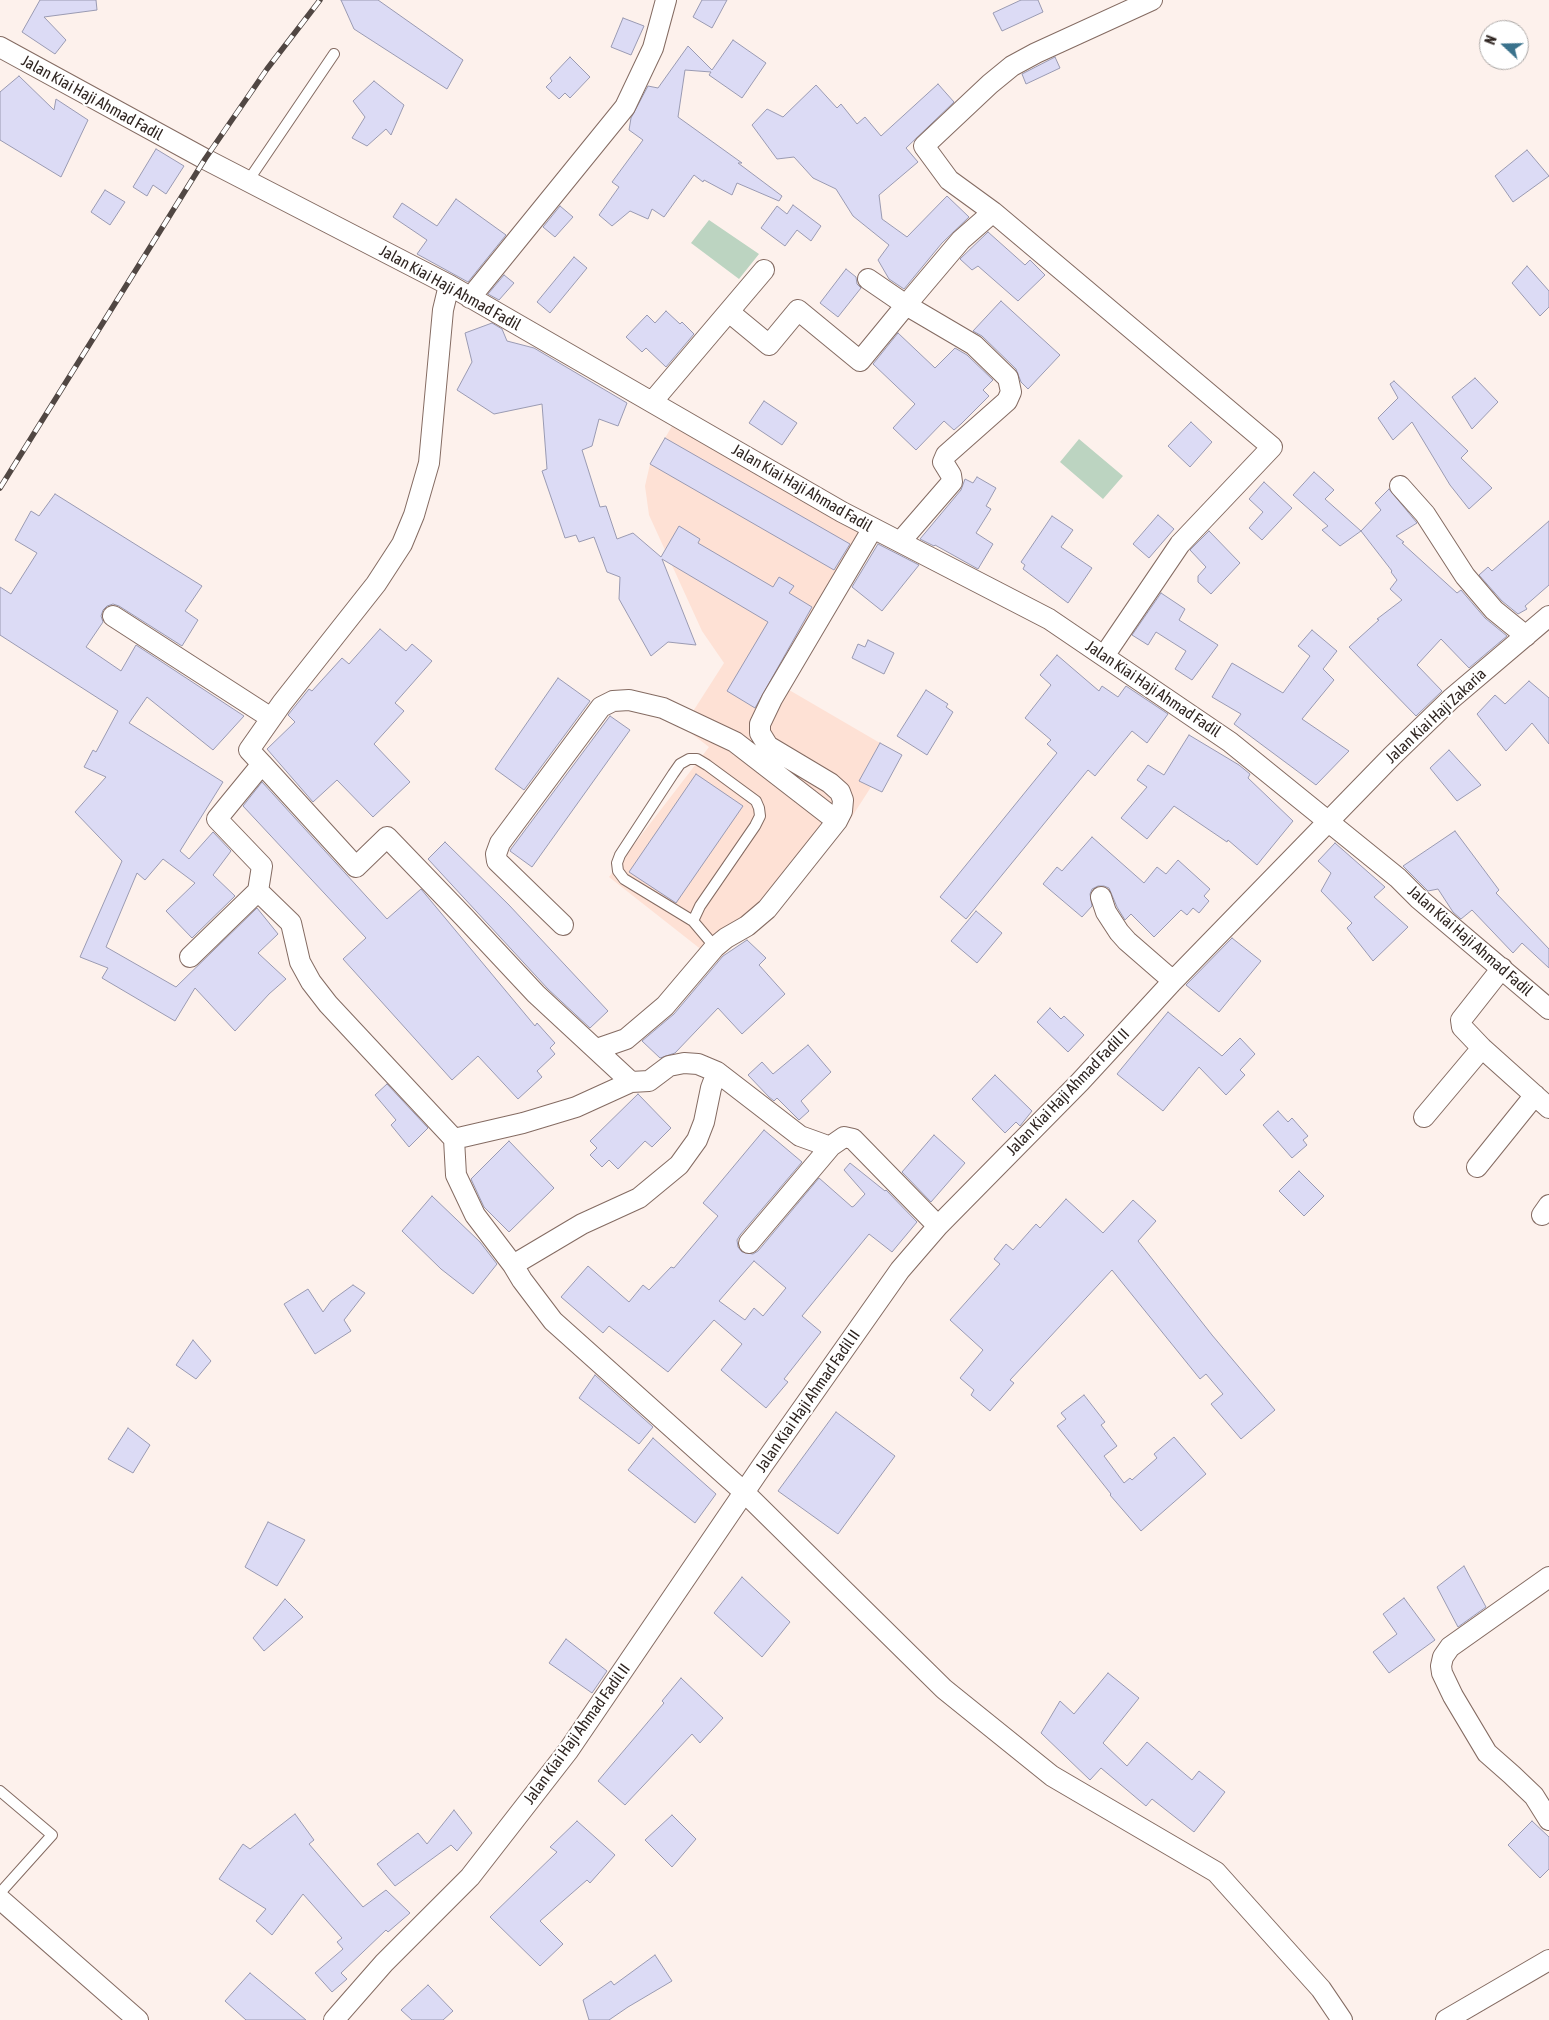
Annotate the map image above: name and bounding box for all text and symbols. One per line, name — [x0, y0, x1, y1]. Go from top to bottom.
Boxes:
north arrow — [1479, 20, 1529, 70]
text: N — [1482, 33, 1500, 47]
street label: Jalan Kiai Haji Ahmad Fadil — [18, 51, 166, 145]
street label: Jalan Kiai Haji Ahmad Fadil — [376, 241, 524, 335]
street label: Jalan Kiai Haji Ahmad Fadil — [728, 440, 876, 536]
street label: Jalan Kiai Haji Ahmad Fadil — [1082, 637, 1224, 741]
street label: Jalan Kiai Haji Zakaria — [1382, 665, 1490, 767]
street label: Jalan Kiai Haji Ahmad Fadil — [1404, 882, 1536, 1000]
street label: Jalan Kiai Haji Ahmad Fadil II — [1002, 1025, 1134, 1159]
street label: Jalan Kiai Haji Ahmad Fadil II — [752, 1326, 864, 1476]
street label: Jalan Kiai Haji Ahmad Fadil II — [520, 1660, 634, 1808]

